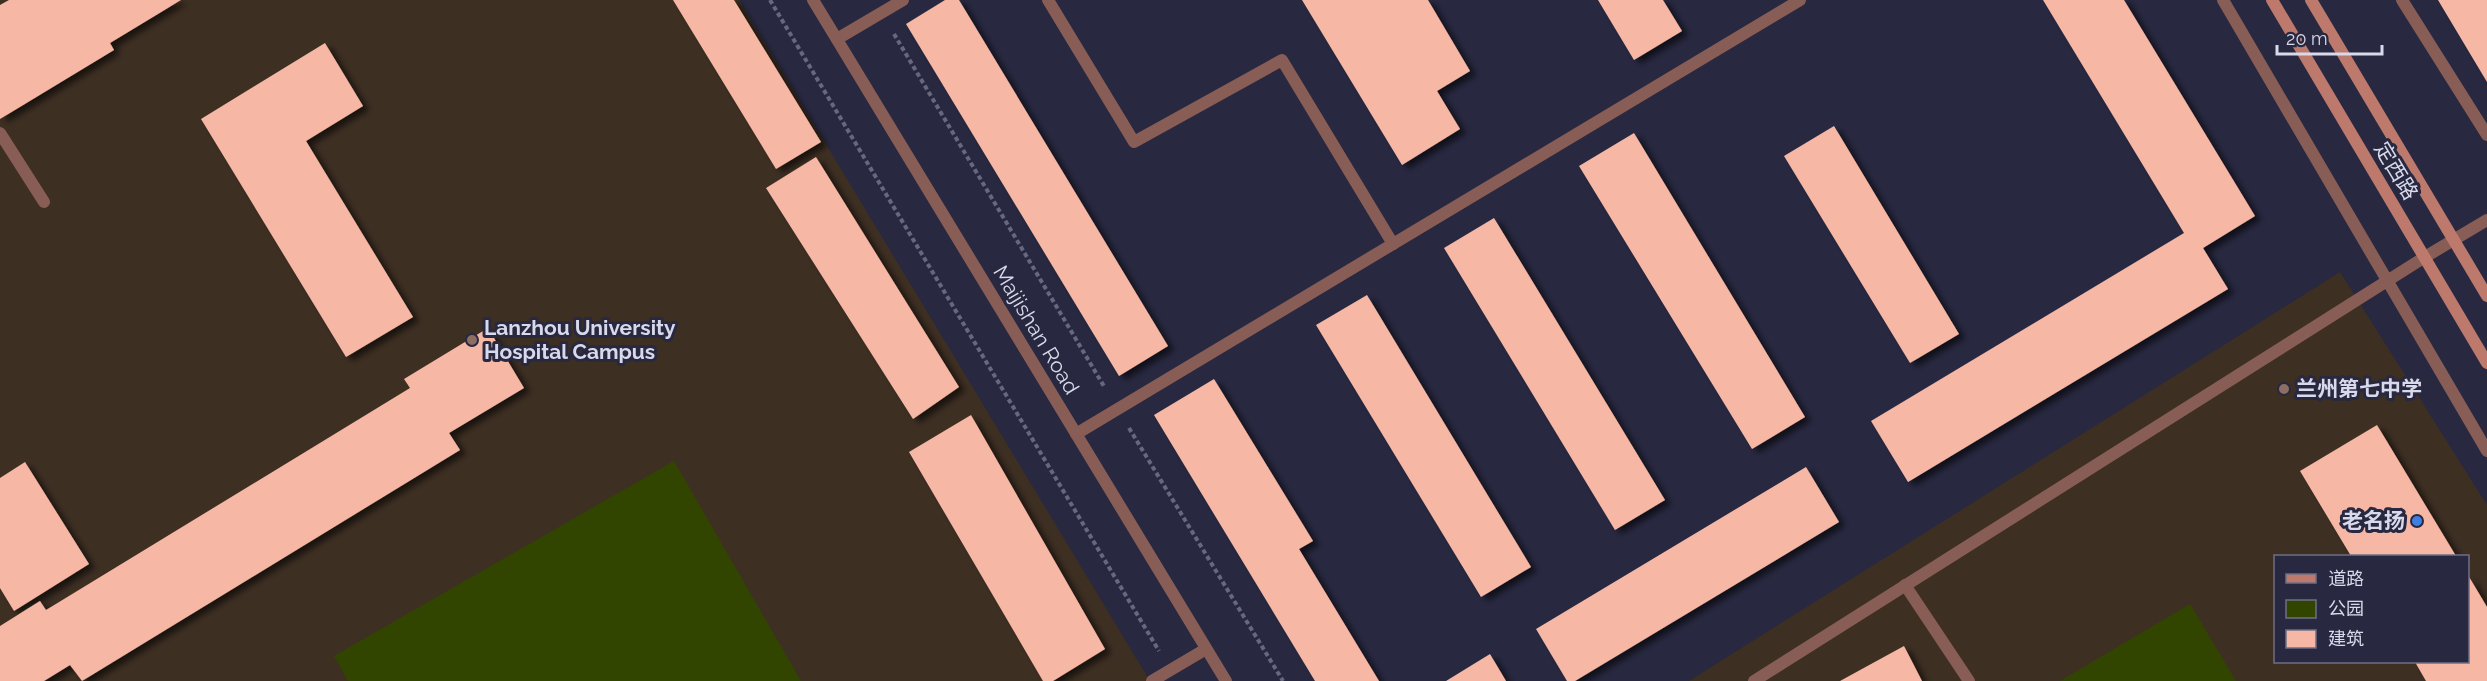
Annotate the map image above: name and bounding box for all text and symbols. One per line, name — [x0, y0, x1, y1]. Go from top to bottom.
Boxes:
scale bar — [2277, 18, 2382, 56]
text: 20 m — [2286, 28, 2328, 49]
street label: 定西路 — [2369, 137, 2423, 204]
street label: Maijishan Road — [988, 261, 1085, 399]
place label: Lanzhou University Hospital Campus — [484, 315, 676, 364]
marker: Lanzhou University Hospital Campus — [465, 333, 479, 347]
place label: 兰州第七中学 — [2296, 376, 2422, 401]
marker: 兰州第七中学 — [2277, 382, 2291, 396]
place label: 老名扬 — [2342, 508, 2405, 533]
marker: 老名扬 — [2410, 514, 2424, 528]
legend — [2274, 555, 2469, 663]
text: 道路 — [2328, 568, 2364, 589]
text: 公园 — [2328, 598, 2364, 619]
text: 建筑 — [2328, 628, 2364, 649]

